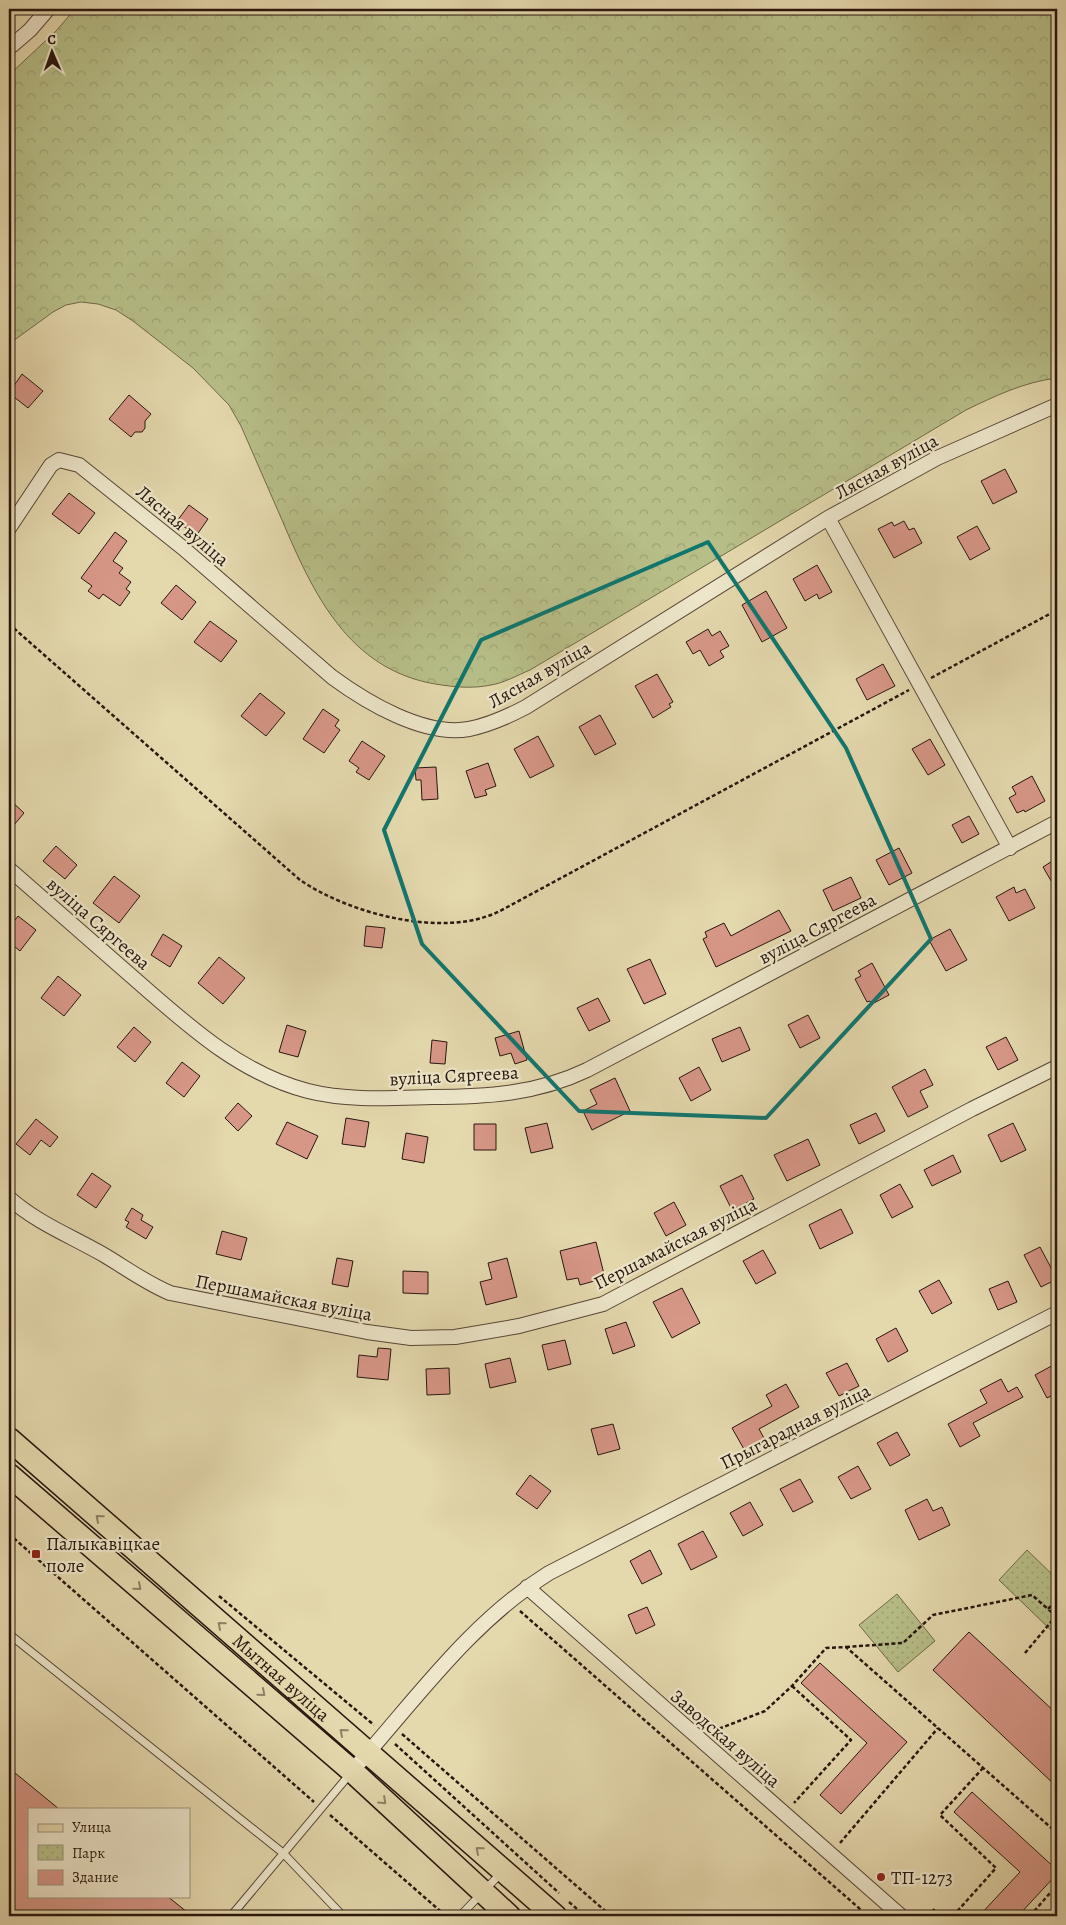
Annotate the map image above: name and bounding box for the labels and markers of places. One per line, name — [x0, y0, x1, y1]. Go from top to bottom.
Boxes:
place label: Палыкавіцкае поле — [46, 1531, 160, 1579]
marker: Палыкавіцкае поле — [30, 1548, 42, 1560]
place label: ТП-1273 — [891, 1865, 953, 1891]
marker: ТП-1273 — [875, 1871, 887, 1883]

